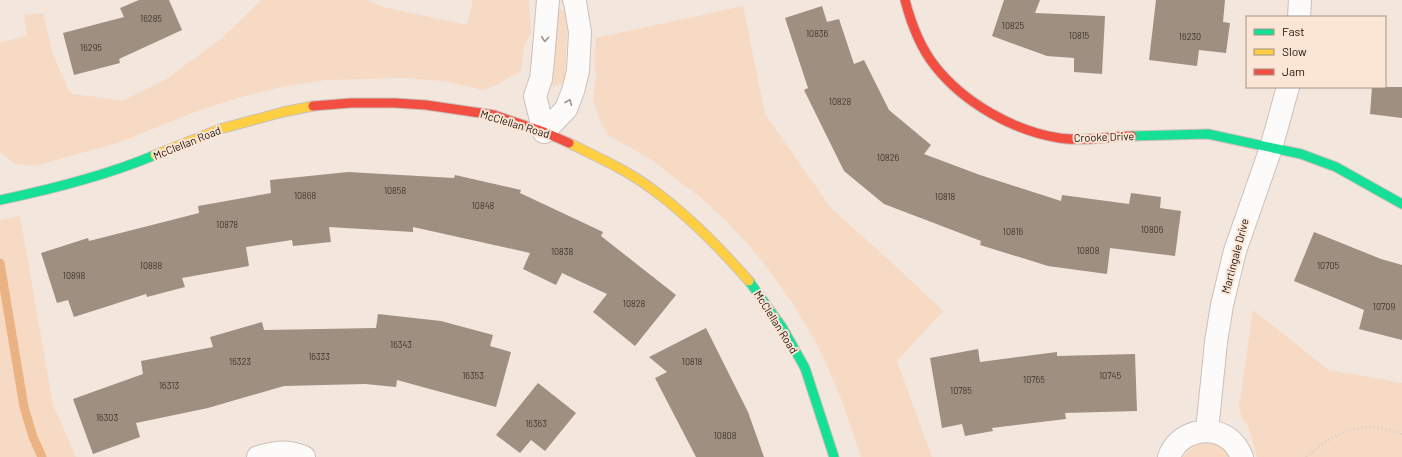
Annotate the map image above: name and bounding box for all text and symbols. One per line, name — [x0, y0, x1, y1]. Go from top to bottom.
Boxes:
house number: 16285 — [140, 13, 162, 24]
legend — [1246, 16, 1386, 88]
house number: 10825 — [1002, 20, 1025, 31]
text: Fast — [1282, 24, 1305, 38]
house number: 10836 — [806, 28, 828, 39]
house number: 10815 — [1069, 30, 1090, 41]
house number: 16230 — [1179, 31, 1201, 42]
one-way arrow — [541, 36, 550, 42]
house number: 16295 — [80, 42, 102, 53]
text: Slow — [1282, 44, 1307, 58]
text: Jam — [1282, 64, 1305, 78]
house number: 10828 — [829, 96, 852, 107]
one-way arrow — [564, 99, 572, 106]
street label: McClellan Road — [479, 107, 551, 140]
street label: McClellan Road — [151, 123, 223, 162]
street label: Crooke Drive — [1074, 129, 1135, 144]
house number: 10826 — [877, 152, 900, 163]
house number: 10858 — [384, 185, 406, 196]
house number: 10868 — [294, 190, 316, 201]
house number: 10818 — [935, 191, 956, 202]
house number: 10848 — [472, 200, 495, 211]
street label: Martingale Drive — [1218, 217, 1251, 295]
house number: 10878 — [216, 219, 238, 230]
house number: 10806 — [1141, 224, 1164, 235]
house number: 10816 — [1003, 226, 1024, 237]
house number: 10808 — [1077, 245, 1100, 256]
house number: 10838 — [551, 246, 573, 257]
house number: 10888 — [140, 260, 162, 271]
house number: 10705 — [1317, 260, 1339, 271]
house number: 10898 — [63, 270, 85, 281]
street label: McClellan Road — [752, 288, 801, 356]
house number: 10828 — [623, 298, 646, 309]
house number: 10709 — [1373, 301, 1395, 312]
house number: 16343 — [390, 339, 412, 350]
house number: 16333 — [308, 351, 330, 362]
house number: 16323 — [229, 356, 251, 367]
house number: 10818 — [682, 356, 703, 367]
house number: 16353 — [462, 370, 484, 381]
house number: 10745 — [1099, 370, 1121, 381]
house number: 10765 — [1023, 374, 1045, 385]
house number: 16313 — [159, 380, 179, 391]
house number: 10785 — [950, 385, 972, 396]
house number: 16303 — [96, 412, 118, 423]
house number: 16363 — [525, 418, 547, 429]
house number: 10808 — [714, 430, 737, 441]

